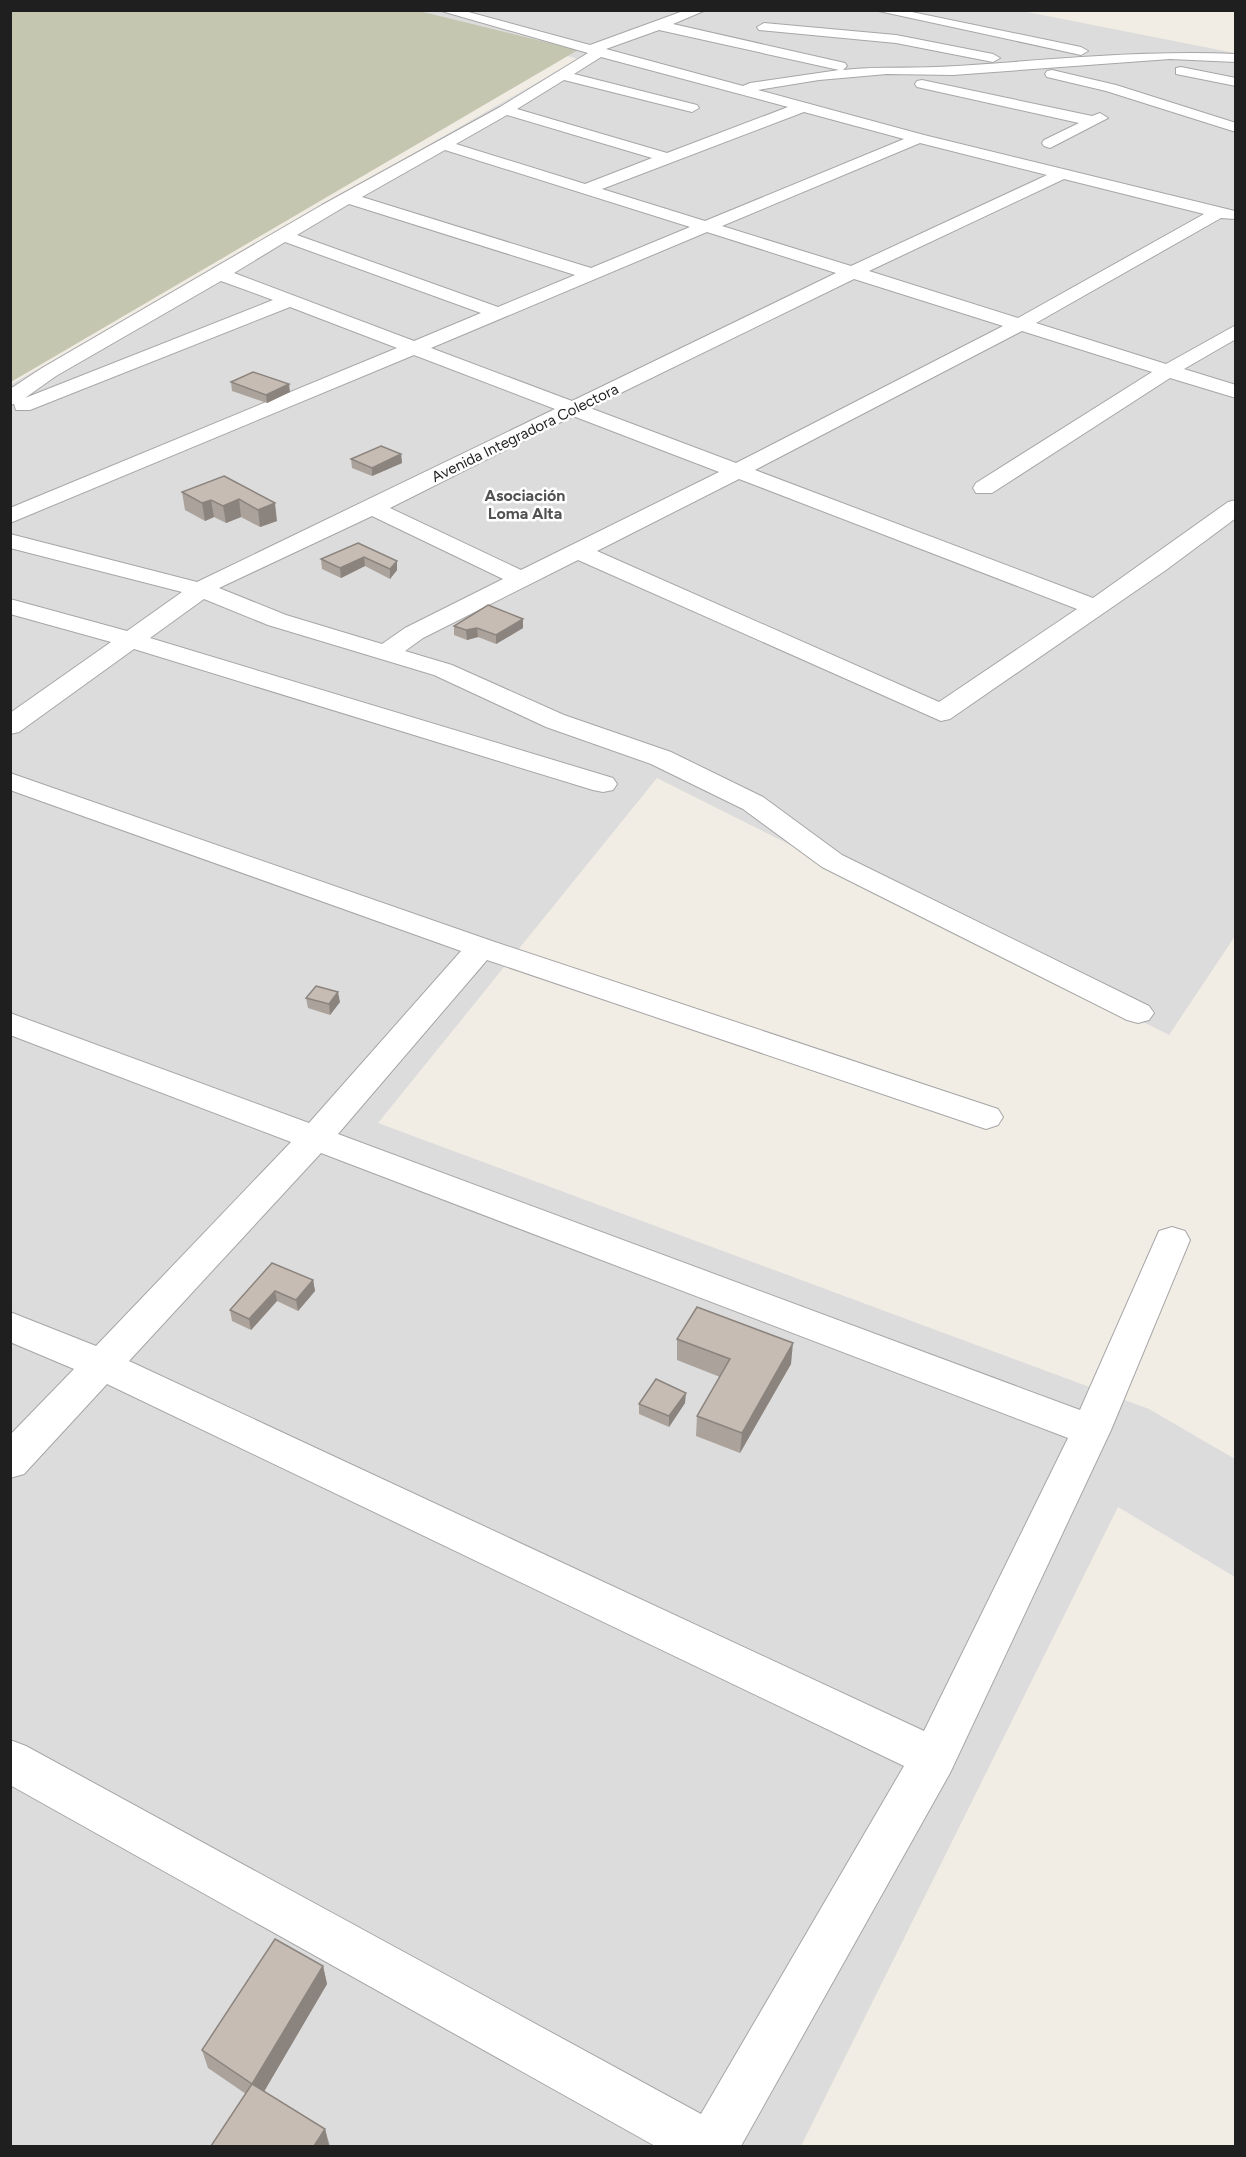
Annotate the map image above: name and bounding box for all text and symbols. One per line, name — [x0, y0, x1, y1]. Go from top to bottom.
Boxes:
street label: Avenida Integradora Colectora — [429, 380, 621, 486]
district label: Asociación Loma Alta — [485, 486, 565, 523]

